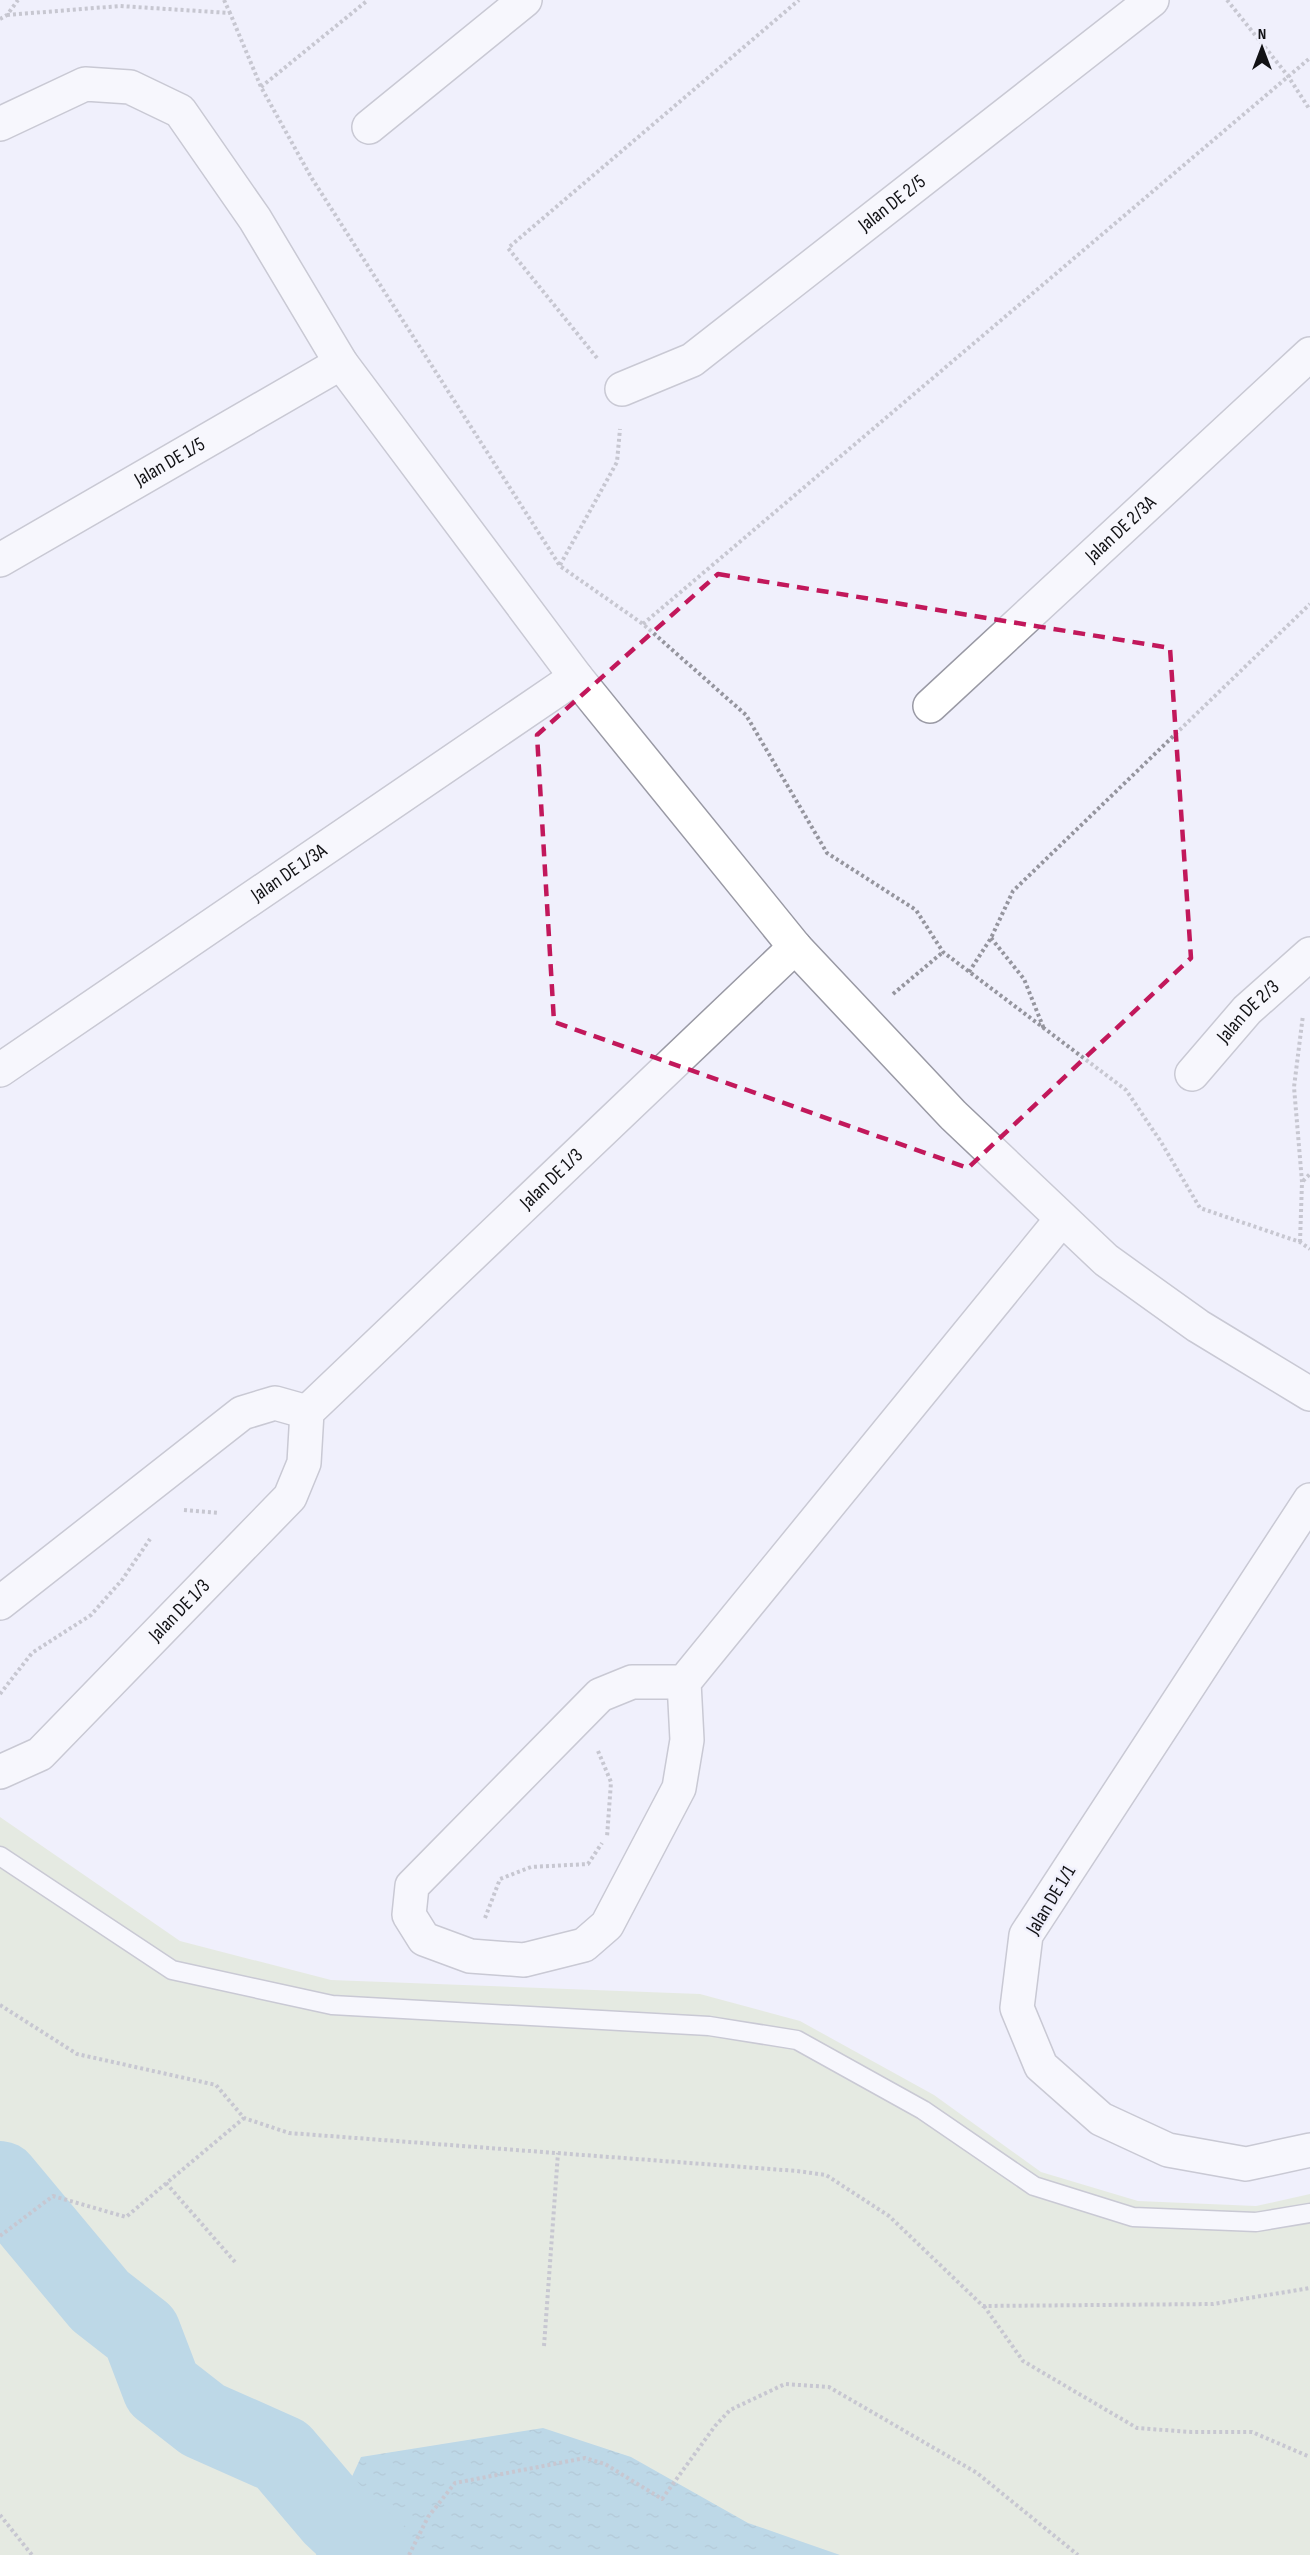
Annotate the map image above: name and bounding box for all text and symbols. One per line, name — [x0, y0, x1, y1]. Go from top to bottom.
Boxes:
north arrow — [1232, 18, 1292, 78]
text: N — [1258, 25, 1266, 44]
street label: Jalan DE 2/5 — [853, 170, 931, 238]
street label: Jalan DE 1/5 — [129, 432, 209, 492]
street label: Jalan DE 2/3A — [1080, 490, 1161, 569]
street label: Jalan DE 1/3A — [246, 838, 332, 908]
street label: Jalan DE 2/3 — [1211, 975, 1284, 1049]
street label: Jalan DE 1/3 — [514, 1143, 588, 1215]
street label: Jalan DE 1/3 — [143, 1574, 215, 1648]
street label: Jalan DE 1/1 — [1021, 1861, 1081, 1940]

